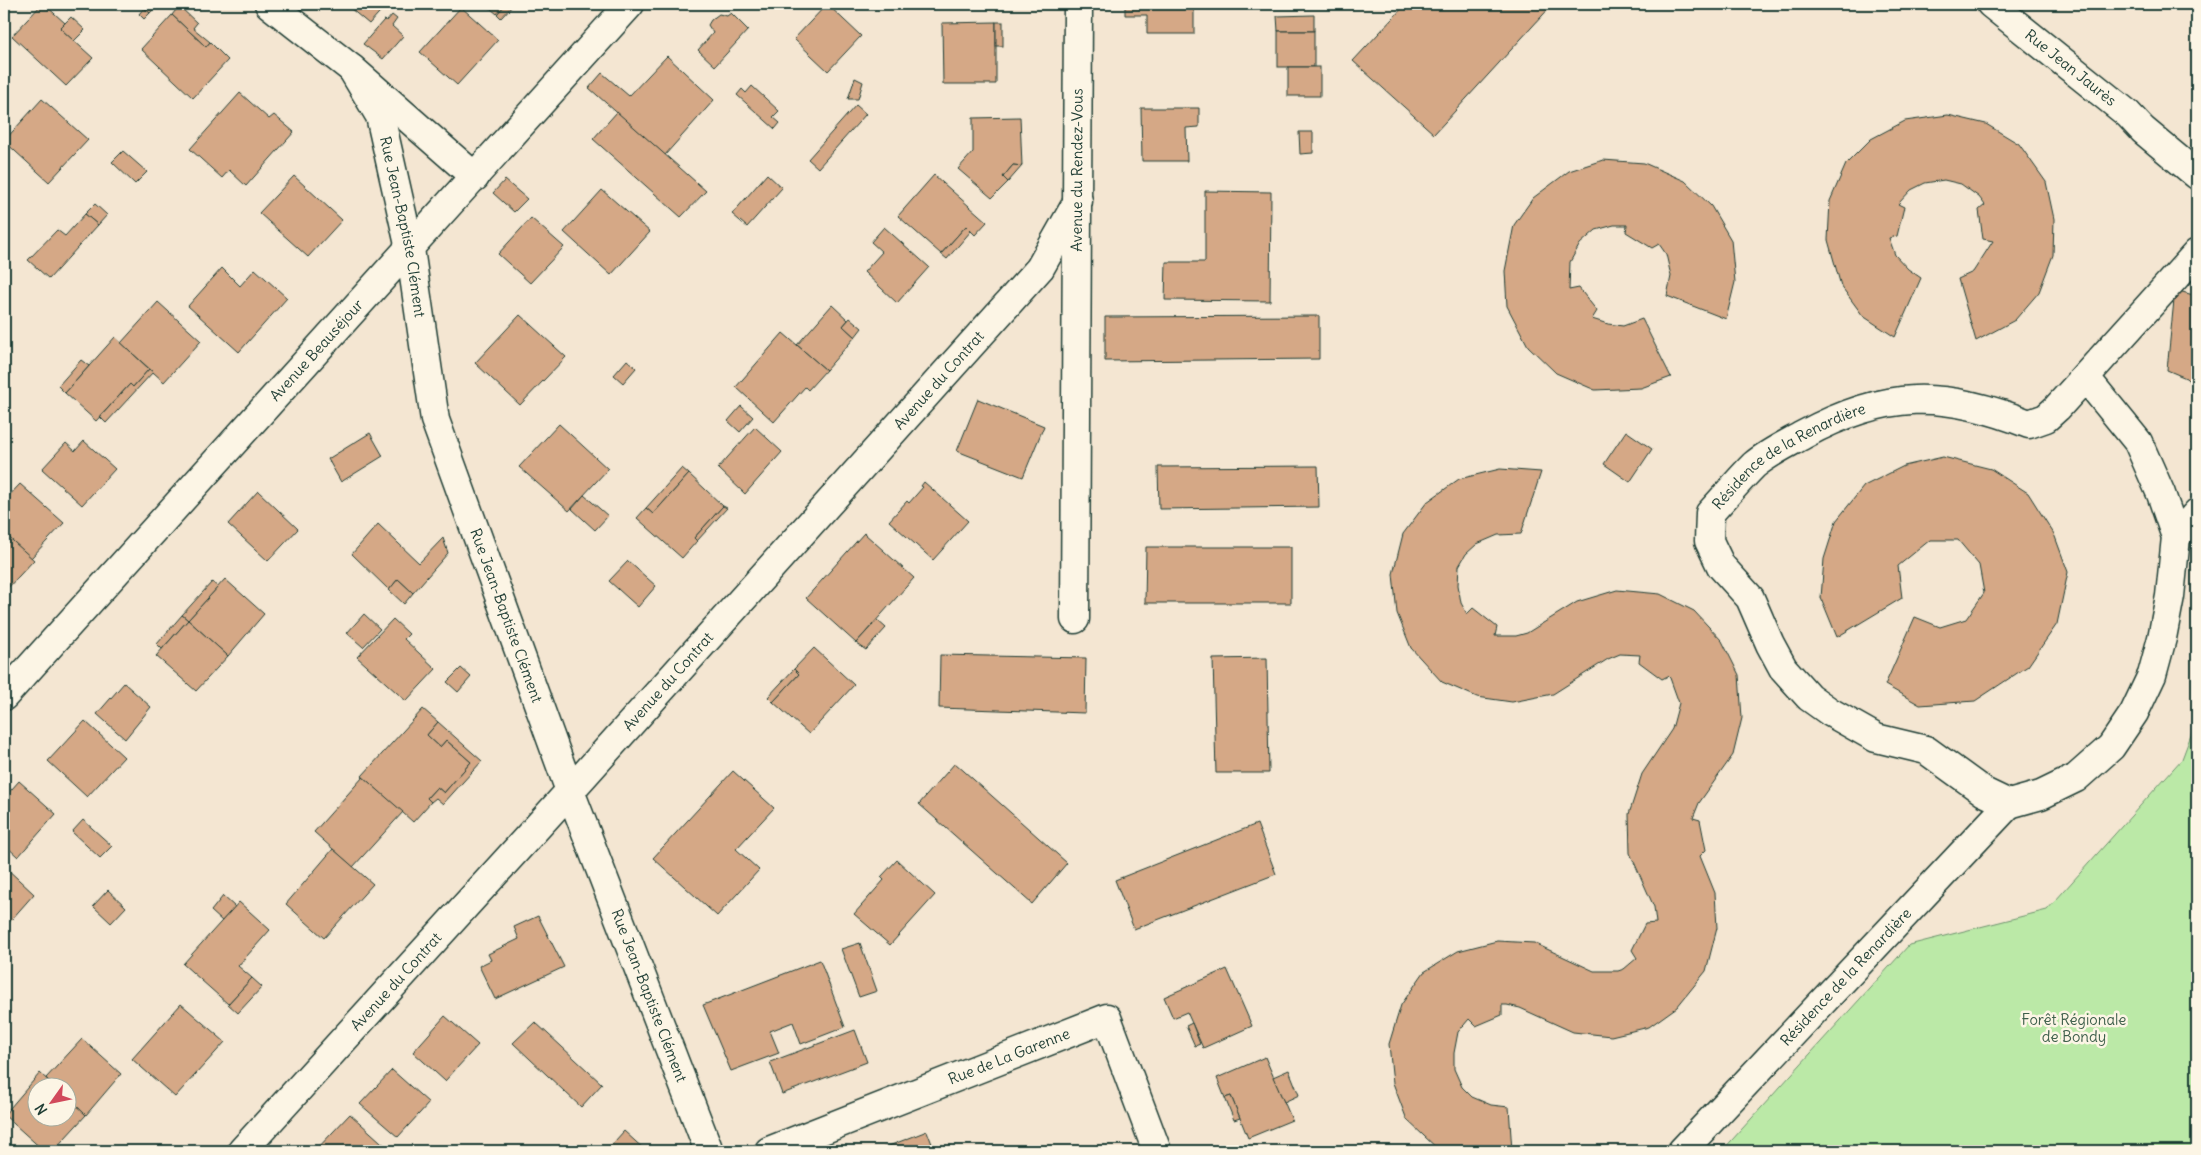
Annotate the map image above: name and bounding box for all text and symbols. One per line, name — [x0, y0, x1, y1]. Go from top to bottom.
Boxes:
street label: Rue Jean Jaurès — [2021, 25, 2121, 110]
street label: Avenue du Rendez-Vous — [1067, 88, 1087, 252]
street label: Rue Jean-Baptiste Clément — [376, 135, 430, 319]
street label: Avenue Beauséjour — [265, 295, 367, 405]
street label: Avenue du Contrat — [889, 327, 988, 433]
street label: Résidence de la Renardière — [1708, 399, 1868, 513]
street label: Rue Jean-Baptiste Clément — [466, 526, 547, 705]
street label: Avenue du Contrat — [619, 628, 717, 735]
street label: Résidence de la Renardière — [1776, 904, 1915, 1050]
street label: Rue Jean-Baptiste Clément — [607, 906, 691, 1085]
street label: Avenue du Contrat — [346, 928, 445, 1035]
park label: Forêt Régionale de Bondy — [2022, 1010, 2126, 1046]
street label: Rue de La Garenne — [945, 1024, 1072, 1089]
north arrow — [28, 1078, 78, 1128]
text: N — [31, 1100, 51, 1118]

